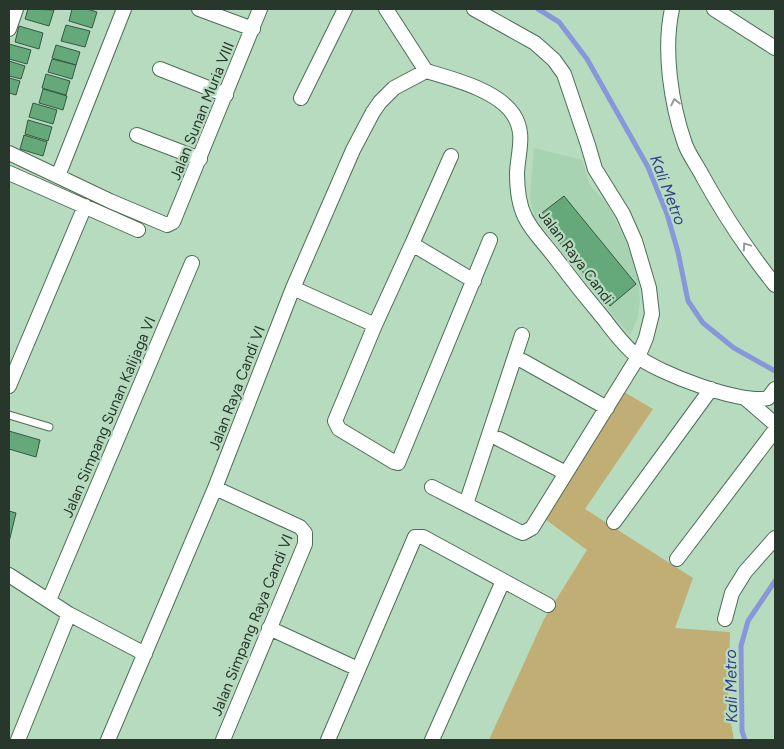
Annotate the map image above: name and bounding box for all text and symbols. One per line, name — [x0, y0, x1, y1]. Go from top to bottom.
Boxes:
street label: Jalan Sunan Muria VIII — [166, 39, 238, 183]
one-way arrow — [670, 97, 681, 106]
water label: Kali Metro — [646, 152, 690, 228]
street label: Jalan Raya Candi — [535, 206, 617, 308]
one-way arrow — [743, 242, 752, 252]
street label: Jalan Simpang Sunan Kalijaga VI — [58, 314, 160, 520]
street label: Jalan Raya Candi VI — [205, 323, 269, 453]
street label: Jalan Simpang Raya Candi VI — [207, 531, 297, 719]
water label: Kali Metro — [721, 649, 741, 723]

